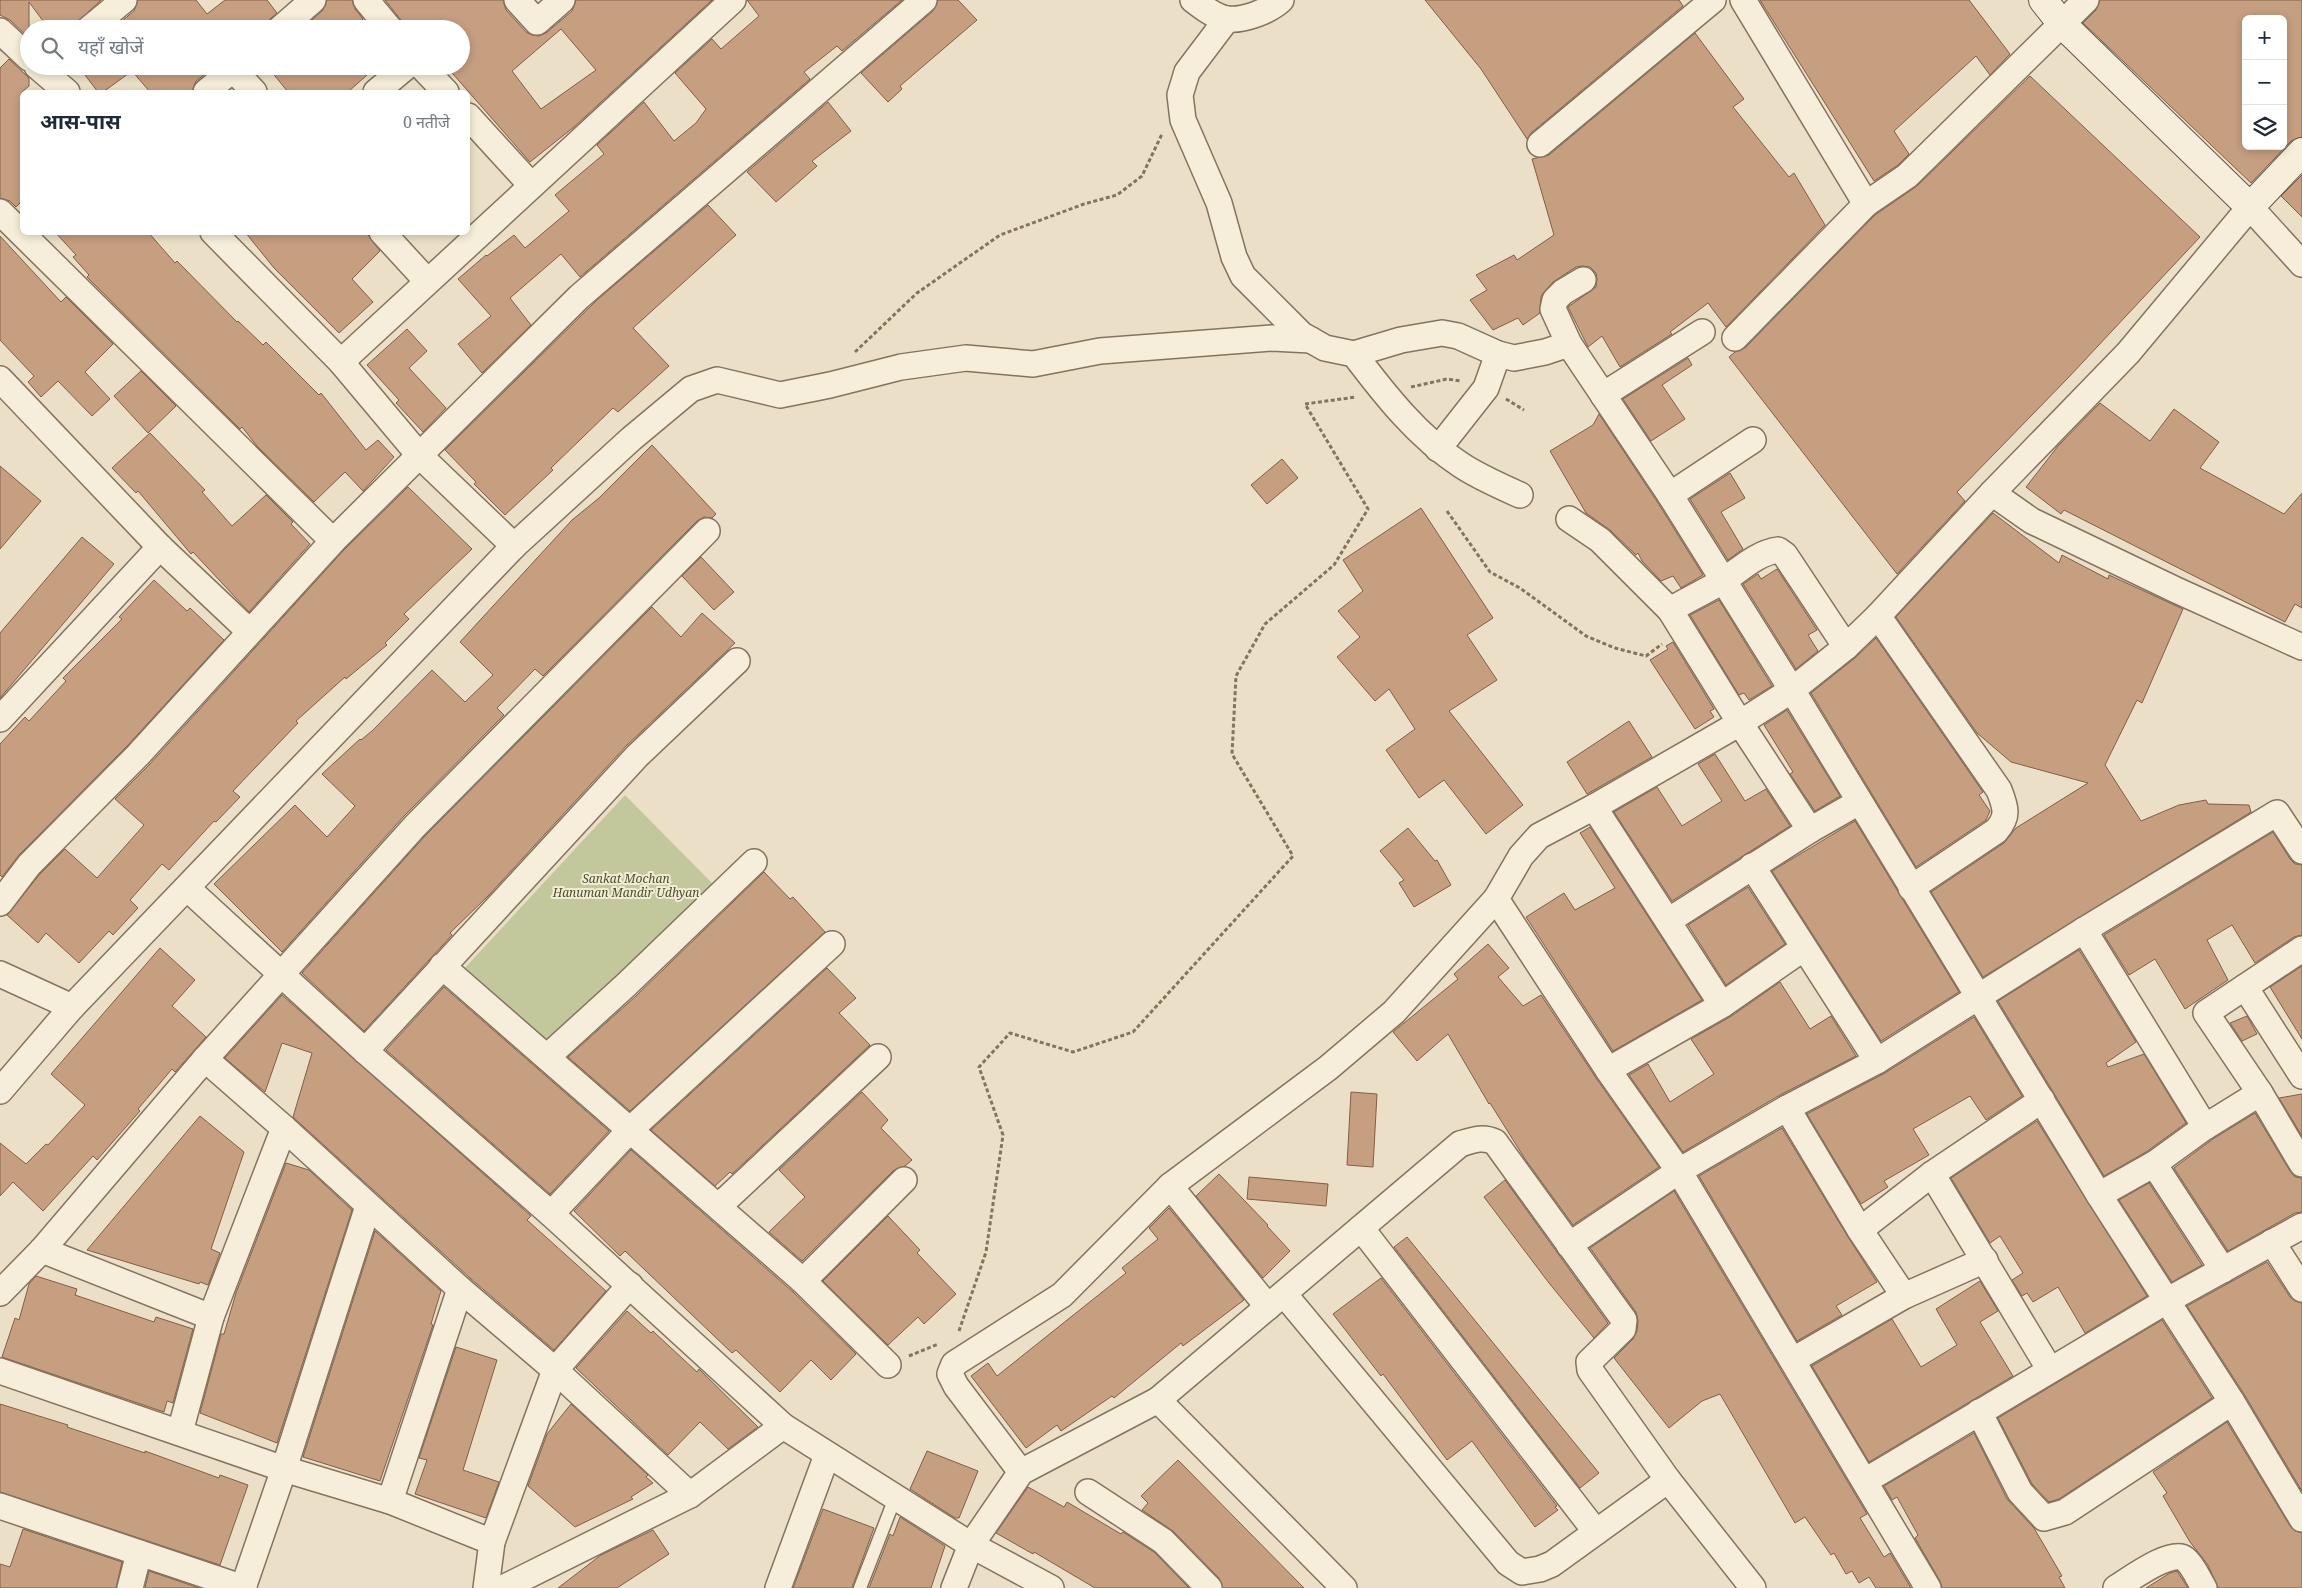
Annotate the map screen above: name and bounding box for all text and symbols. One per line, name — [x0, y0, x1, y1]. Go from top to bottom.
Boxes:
map controls — [2242, 15, 2287, 150]
button: + — [2242, 15, 2287, 60]
search box — [20, 20, 470, 75]
icon: search — [38, 34, 66, 62]
text: यहाँ खोजें — [78, 34, 144, 60]
button: − — [2242, 60, 2287, 105]
button: layers — [2242, 105, 2287, 150]
text: आस-पास — [40, 107, 121, 135]
text: 0 नतीजे — [403, 111, 450, 133]
park label: Sankat Mochan Hanuman Mandir Udhyan — [552, 870, 699, 901]

